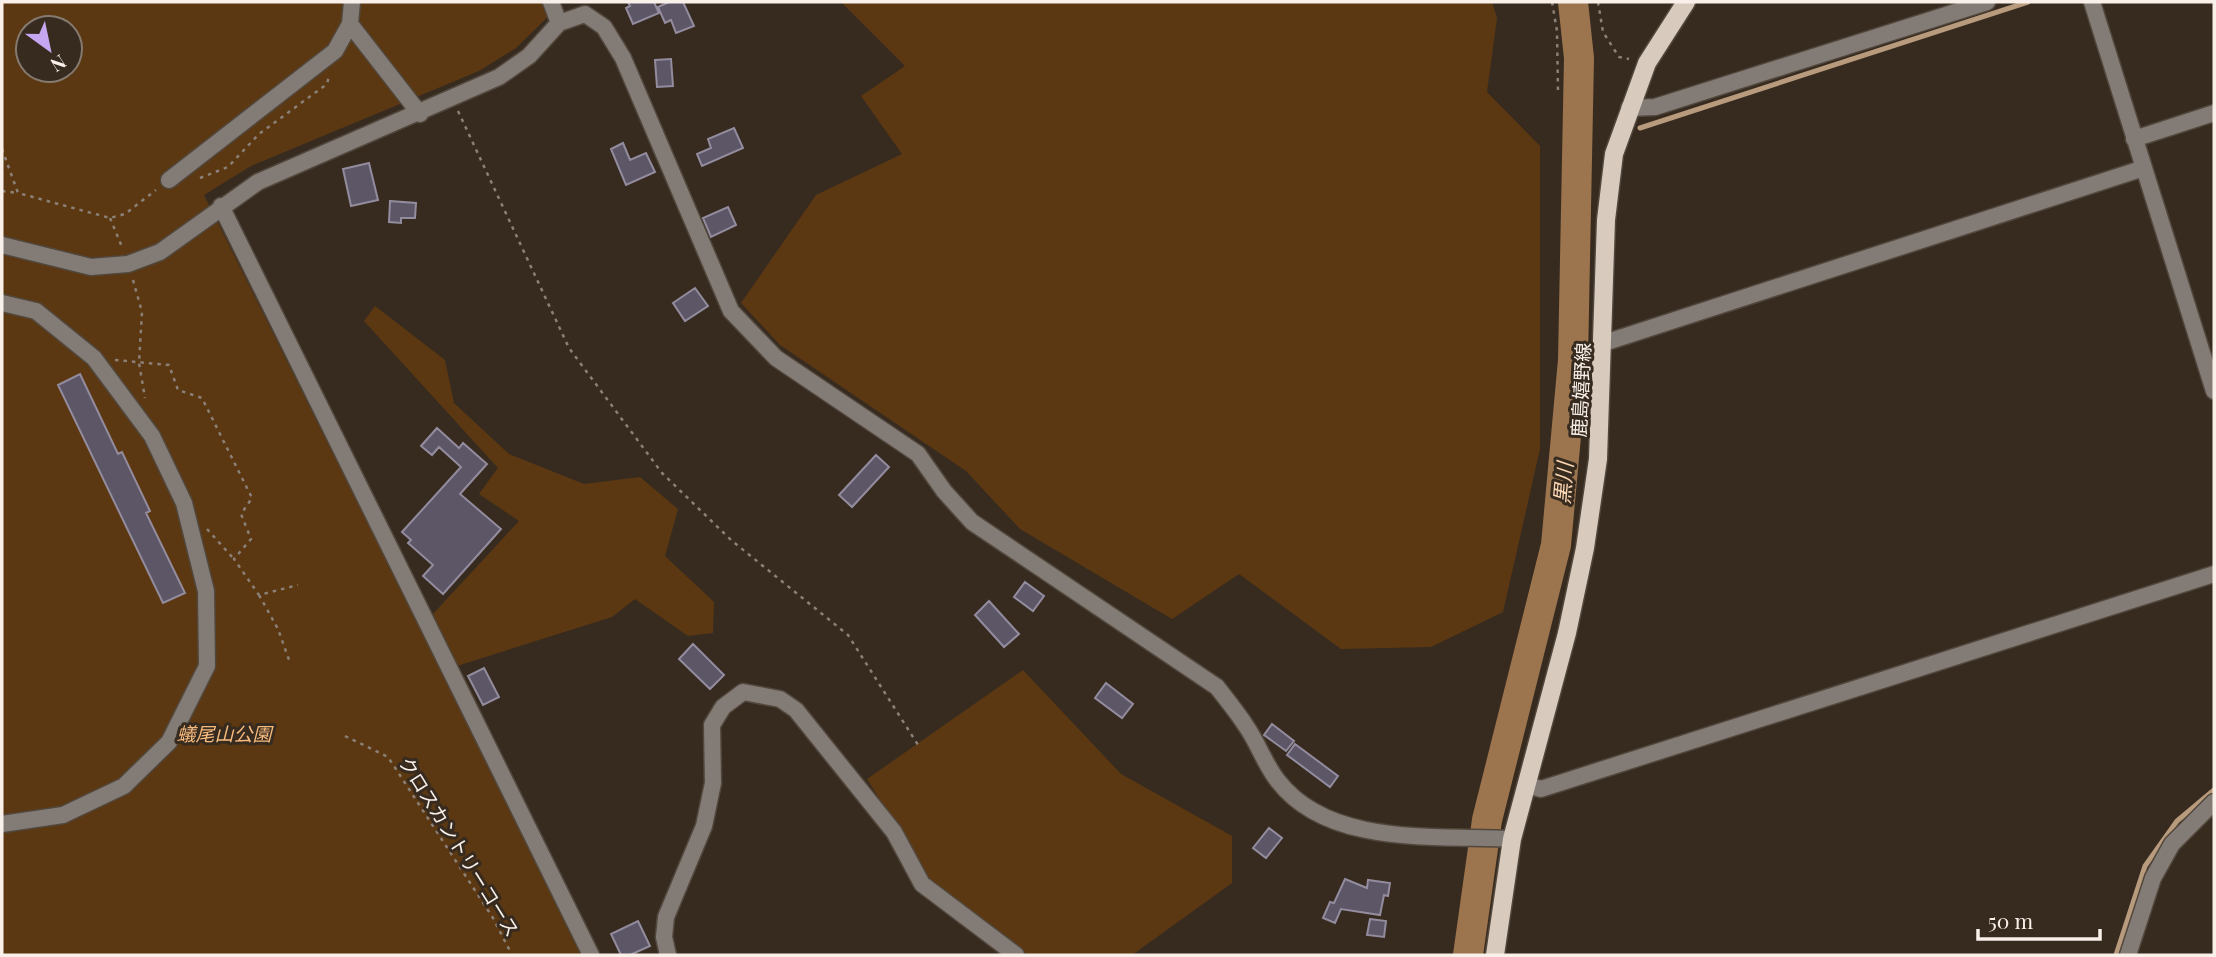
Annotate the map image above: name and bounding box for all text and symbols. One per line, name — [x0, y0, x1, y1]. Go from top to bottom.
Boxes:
north arrow — [14, 14, 84, 84]
text: N — [46, 49, 72, 79]
street label: 鹿島嬉野線 — [1565, 342, 1595, 438]
water label: 黒川 — [1546, 459, 1578, 505]
park label: 蟻尾山公園 — [176, 720, 274, 746]
street label: クロスカントリーコース — [394, 751, 526, 941]
scale bar — [1978, 898, 2100, 942]
text: 50 m — [1988, 906, 2034, 934]

